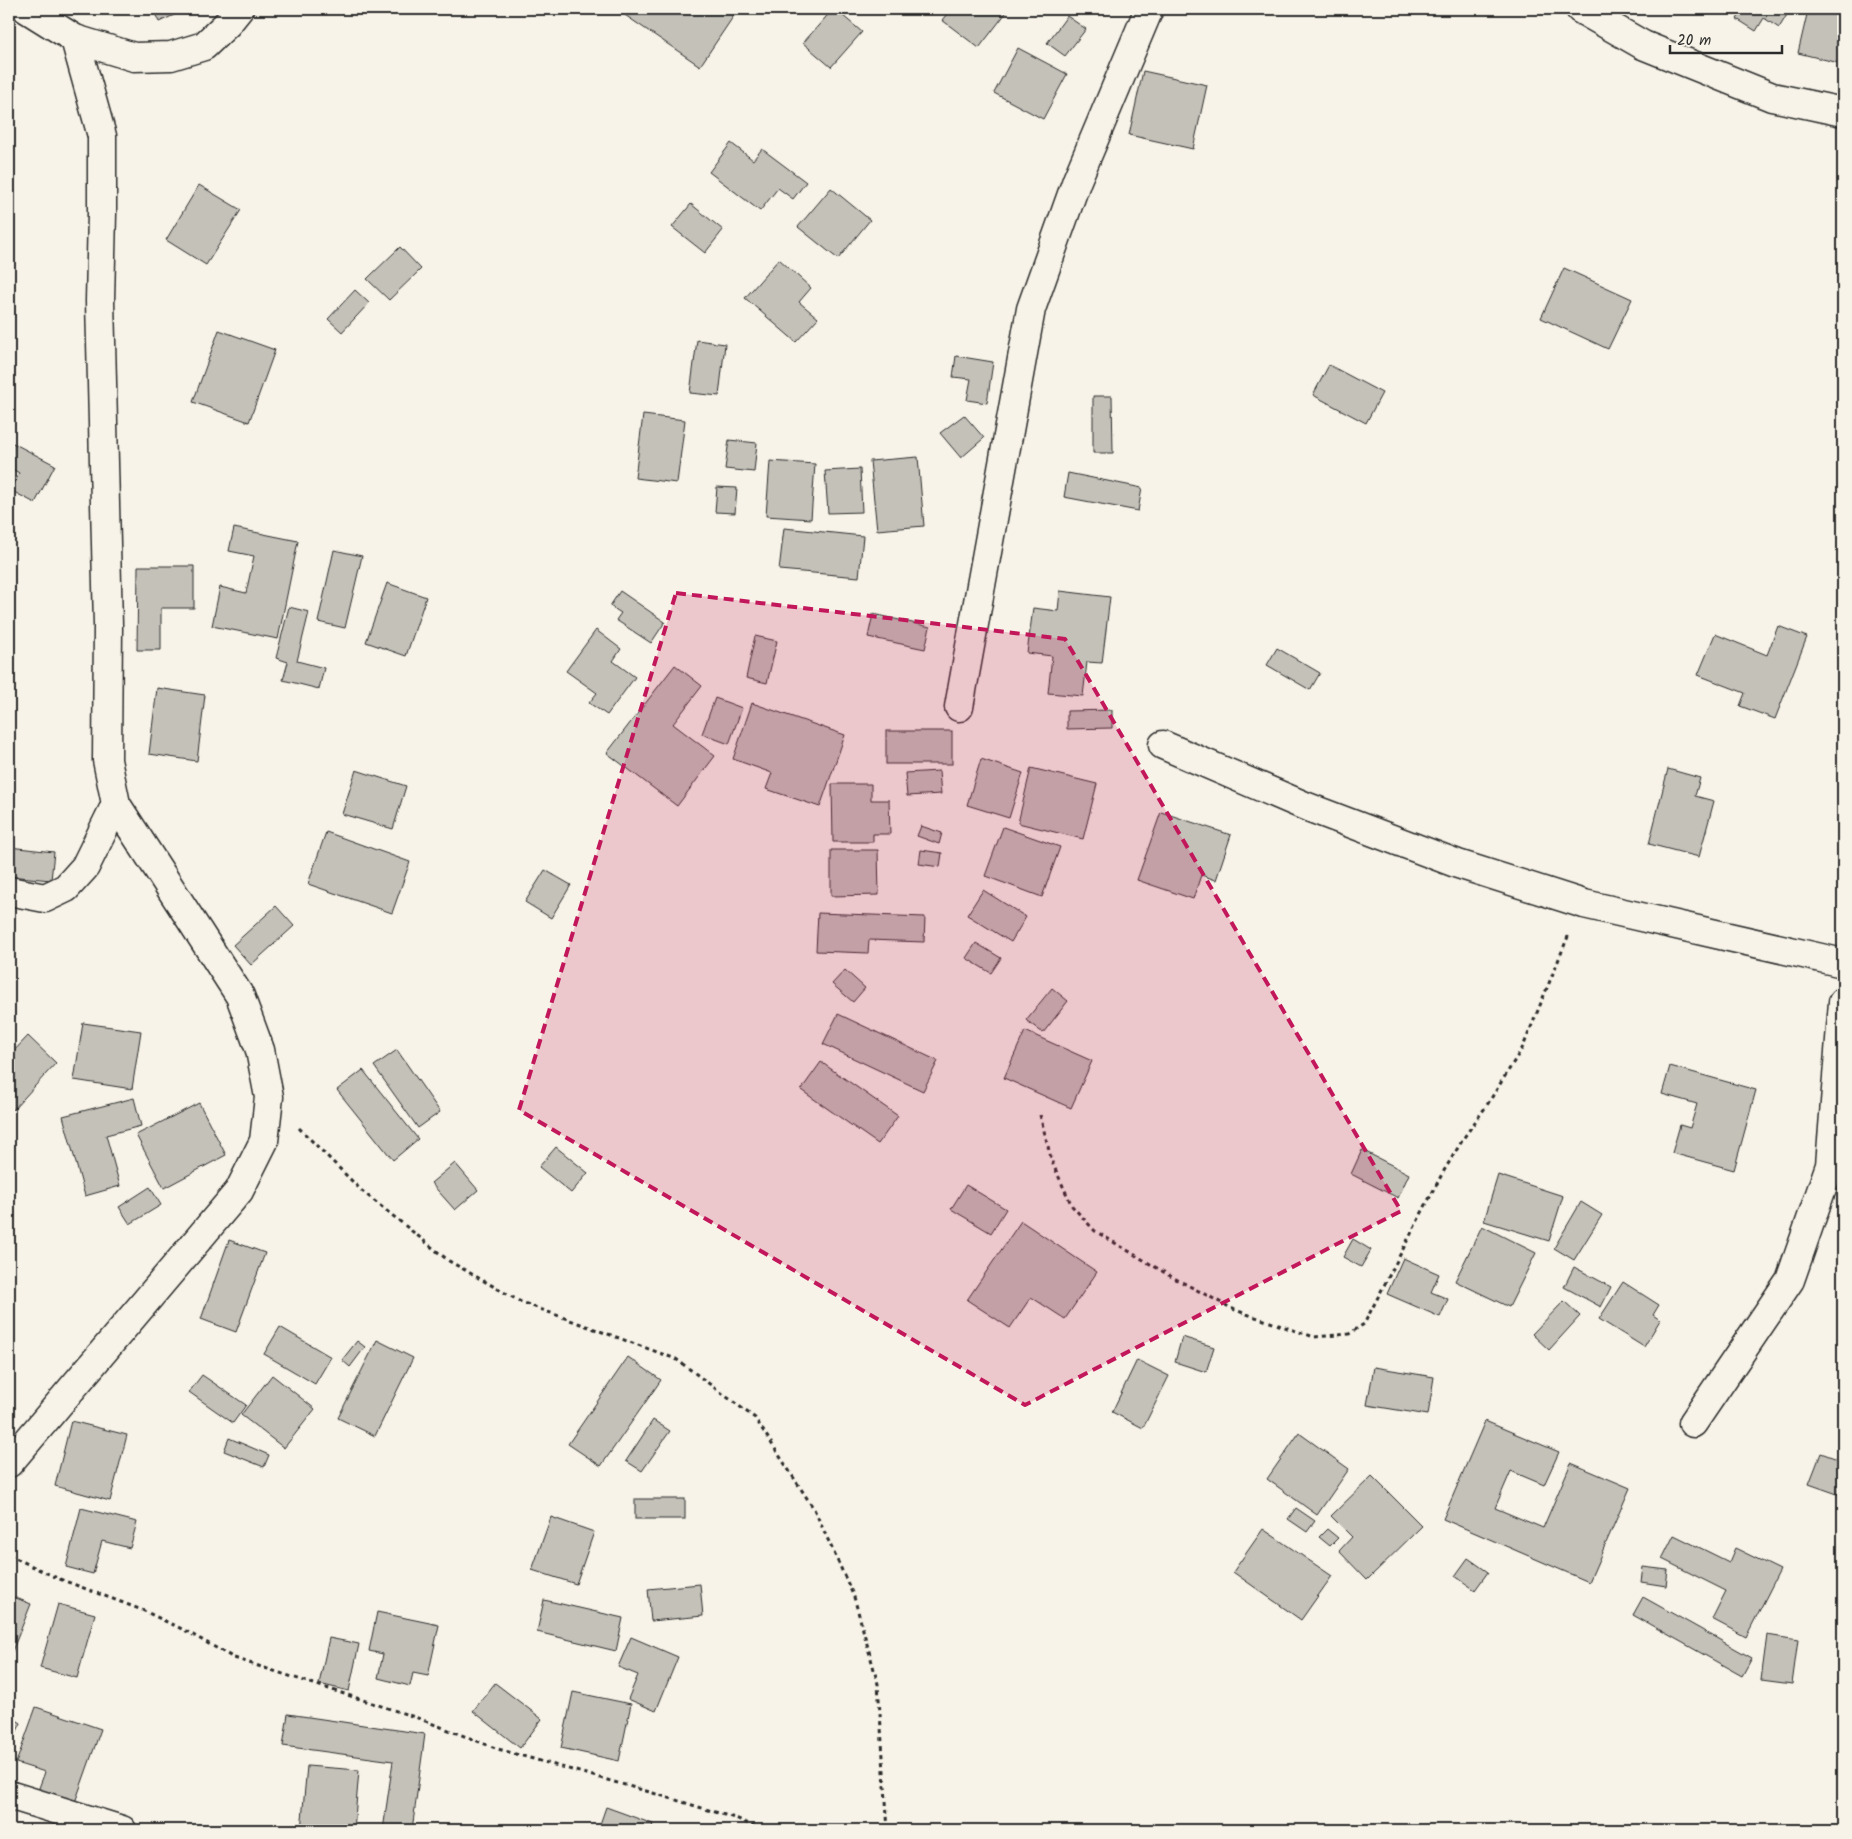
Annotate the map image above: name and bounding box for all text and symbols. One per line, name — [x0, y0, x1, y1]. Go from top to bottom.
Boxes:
scale bar — [1670, 22, 1782, 54]
text: 20 m — [1677, 29, 1711, 53]

